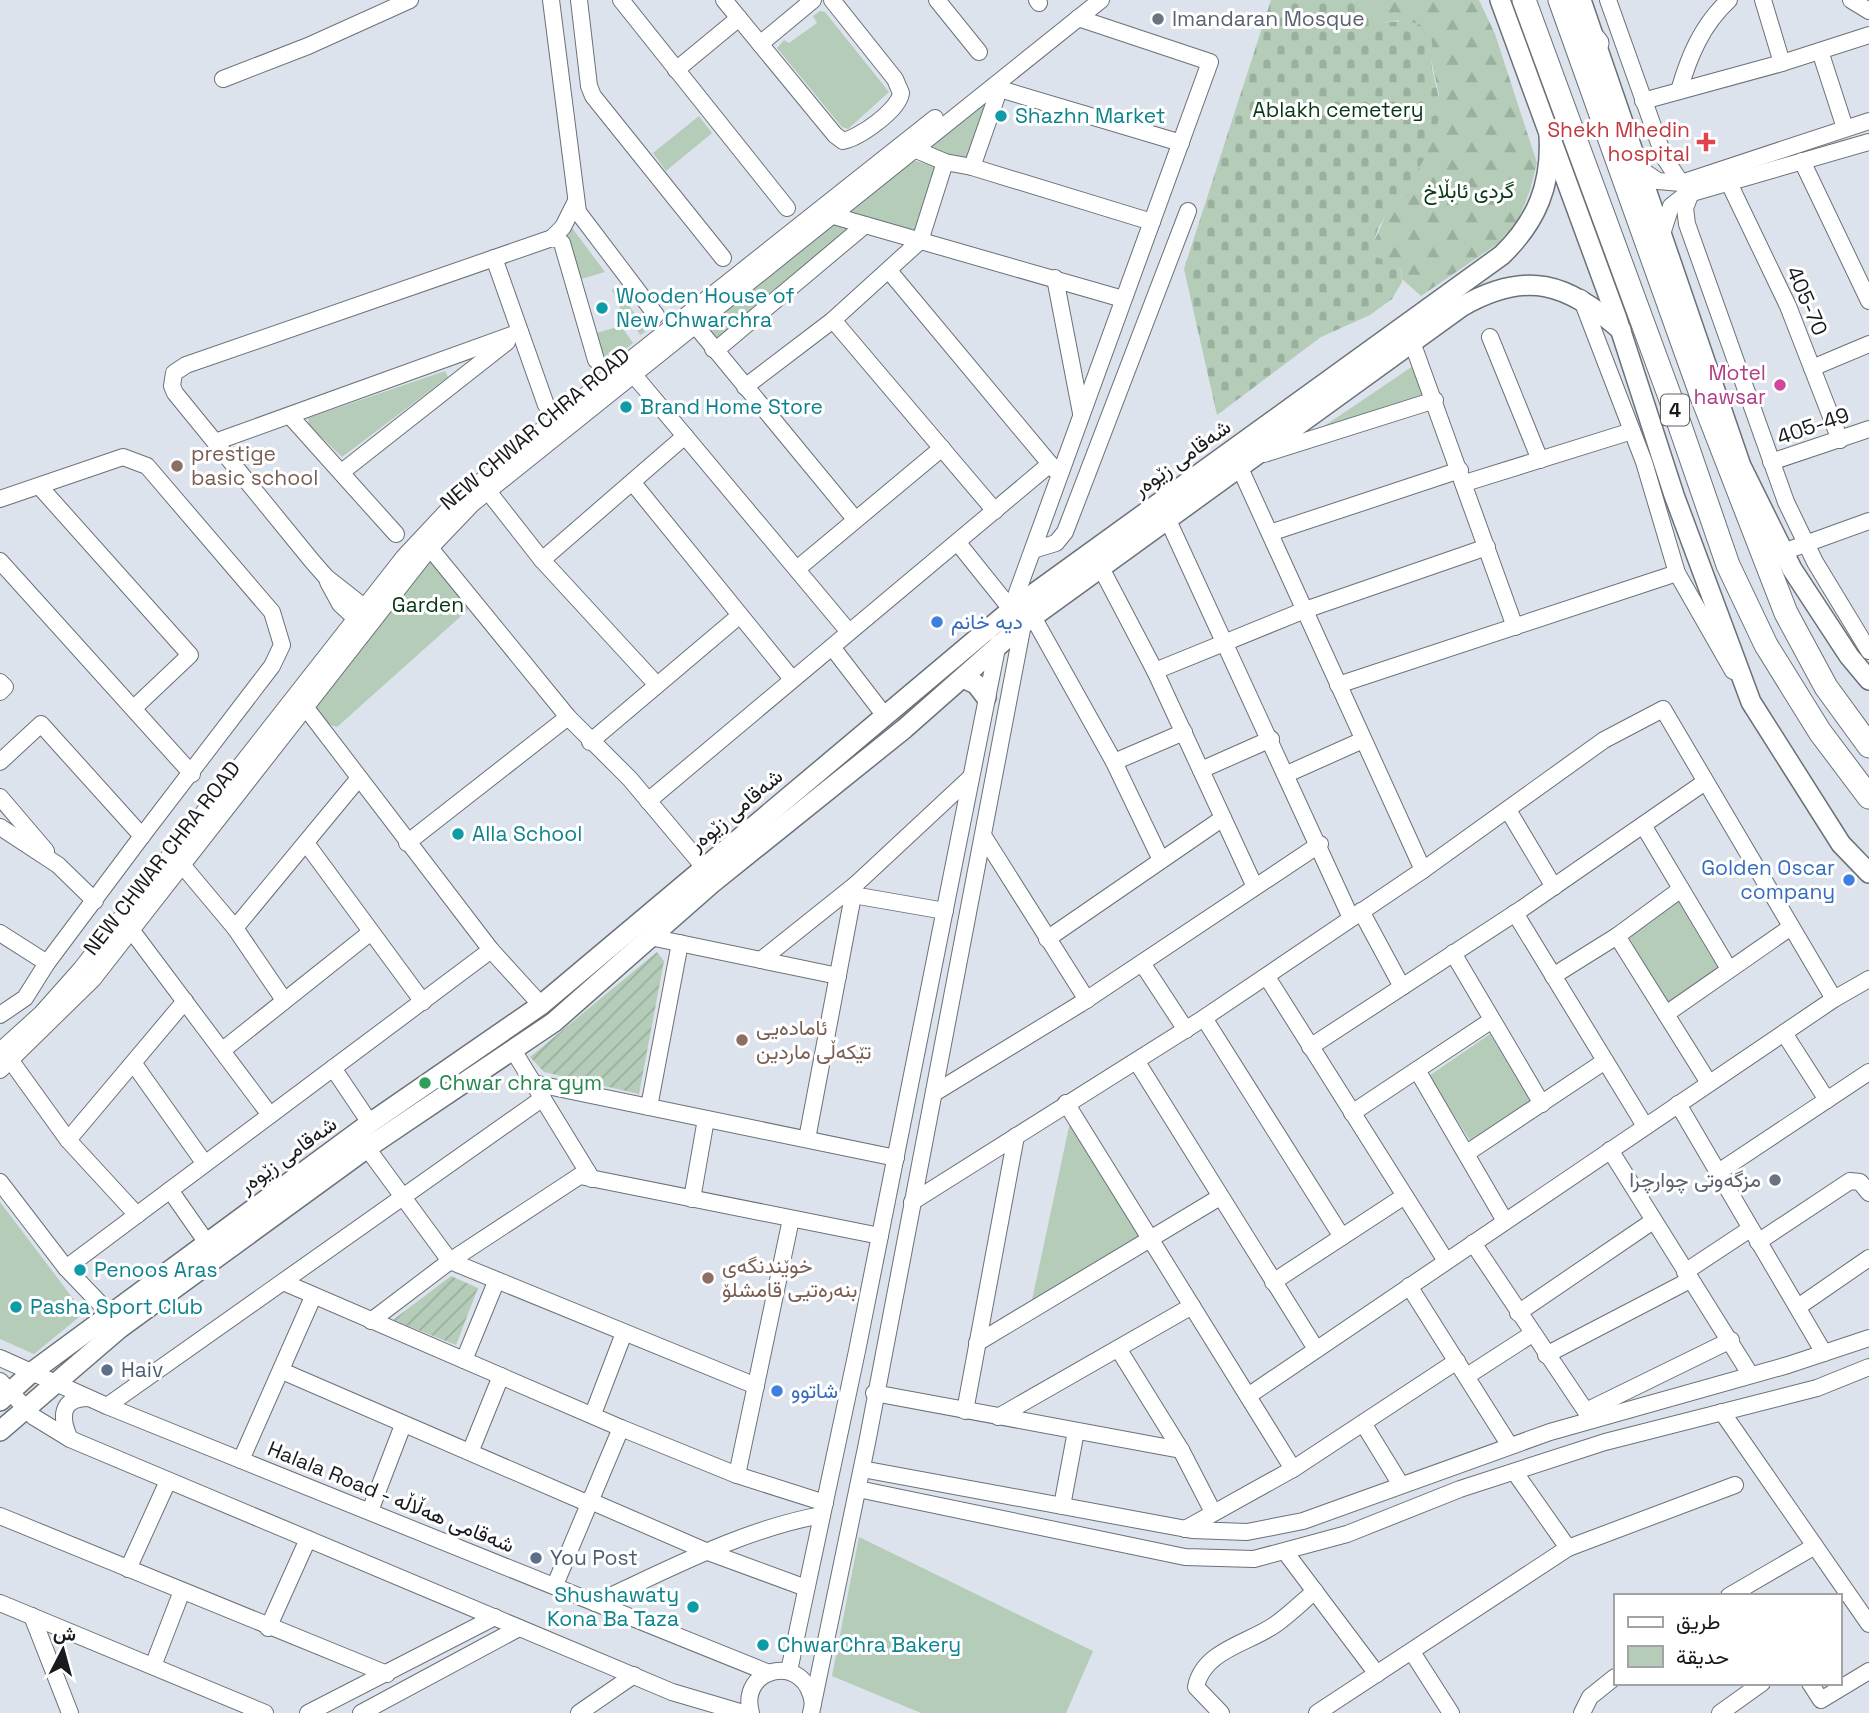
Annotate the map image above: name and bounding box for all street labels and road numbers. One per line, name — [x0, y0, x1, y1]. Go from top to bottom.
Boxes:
street label: 405-70 — [1781, 262, 1834, 340]
street label: NEW CHWAR CHRA ROAD — [434, 341, 635, 516]
road number: 4 — [1661, 394, 1689, 426]
street label: 405-49 — [1773, 401, 1853, 450]
street label: شەقامی زێوەر — [1127, 413, 1236, 503]
street label: NEW CHWAR CHRA ROAD — [77, 755, 246, 960]
street label: شەقامی زێوەر — [682, 763, 788, 857]
street label: شەقامی زێوەر — [233, 1110, 342, 1200]
street label: Halala Road - شەقامی هەڵاڵە — [264, 1435, 519, 1558]

